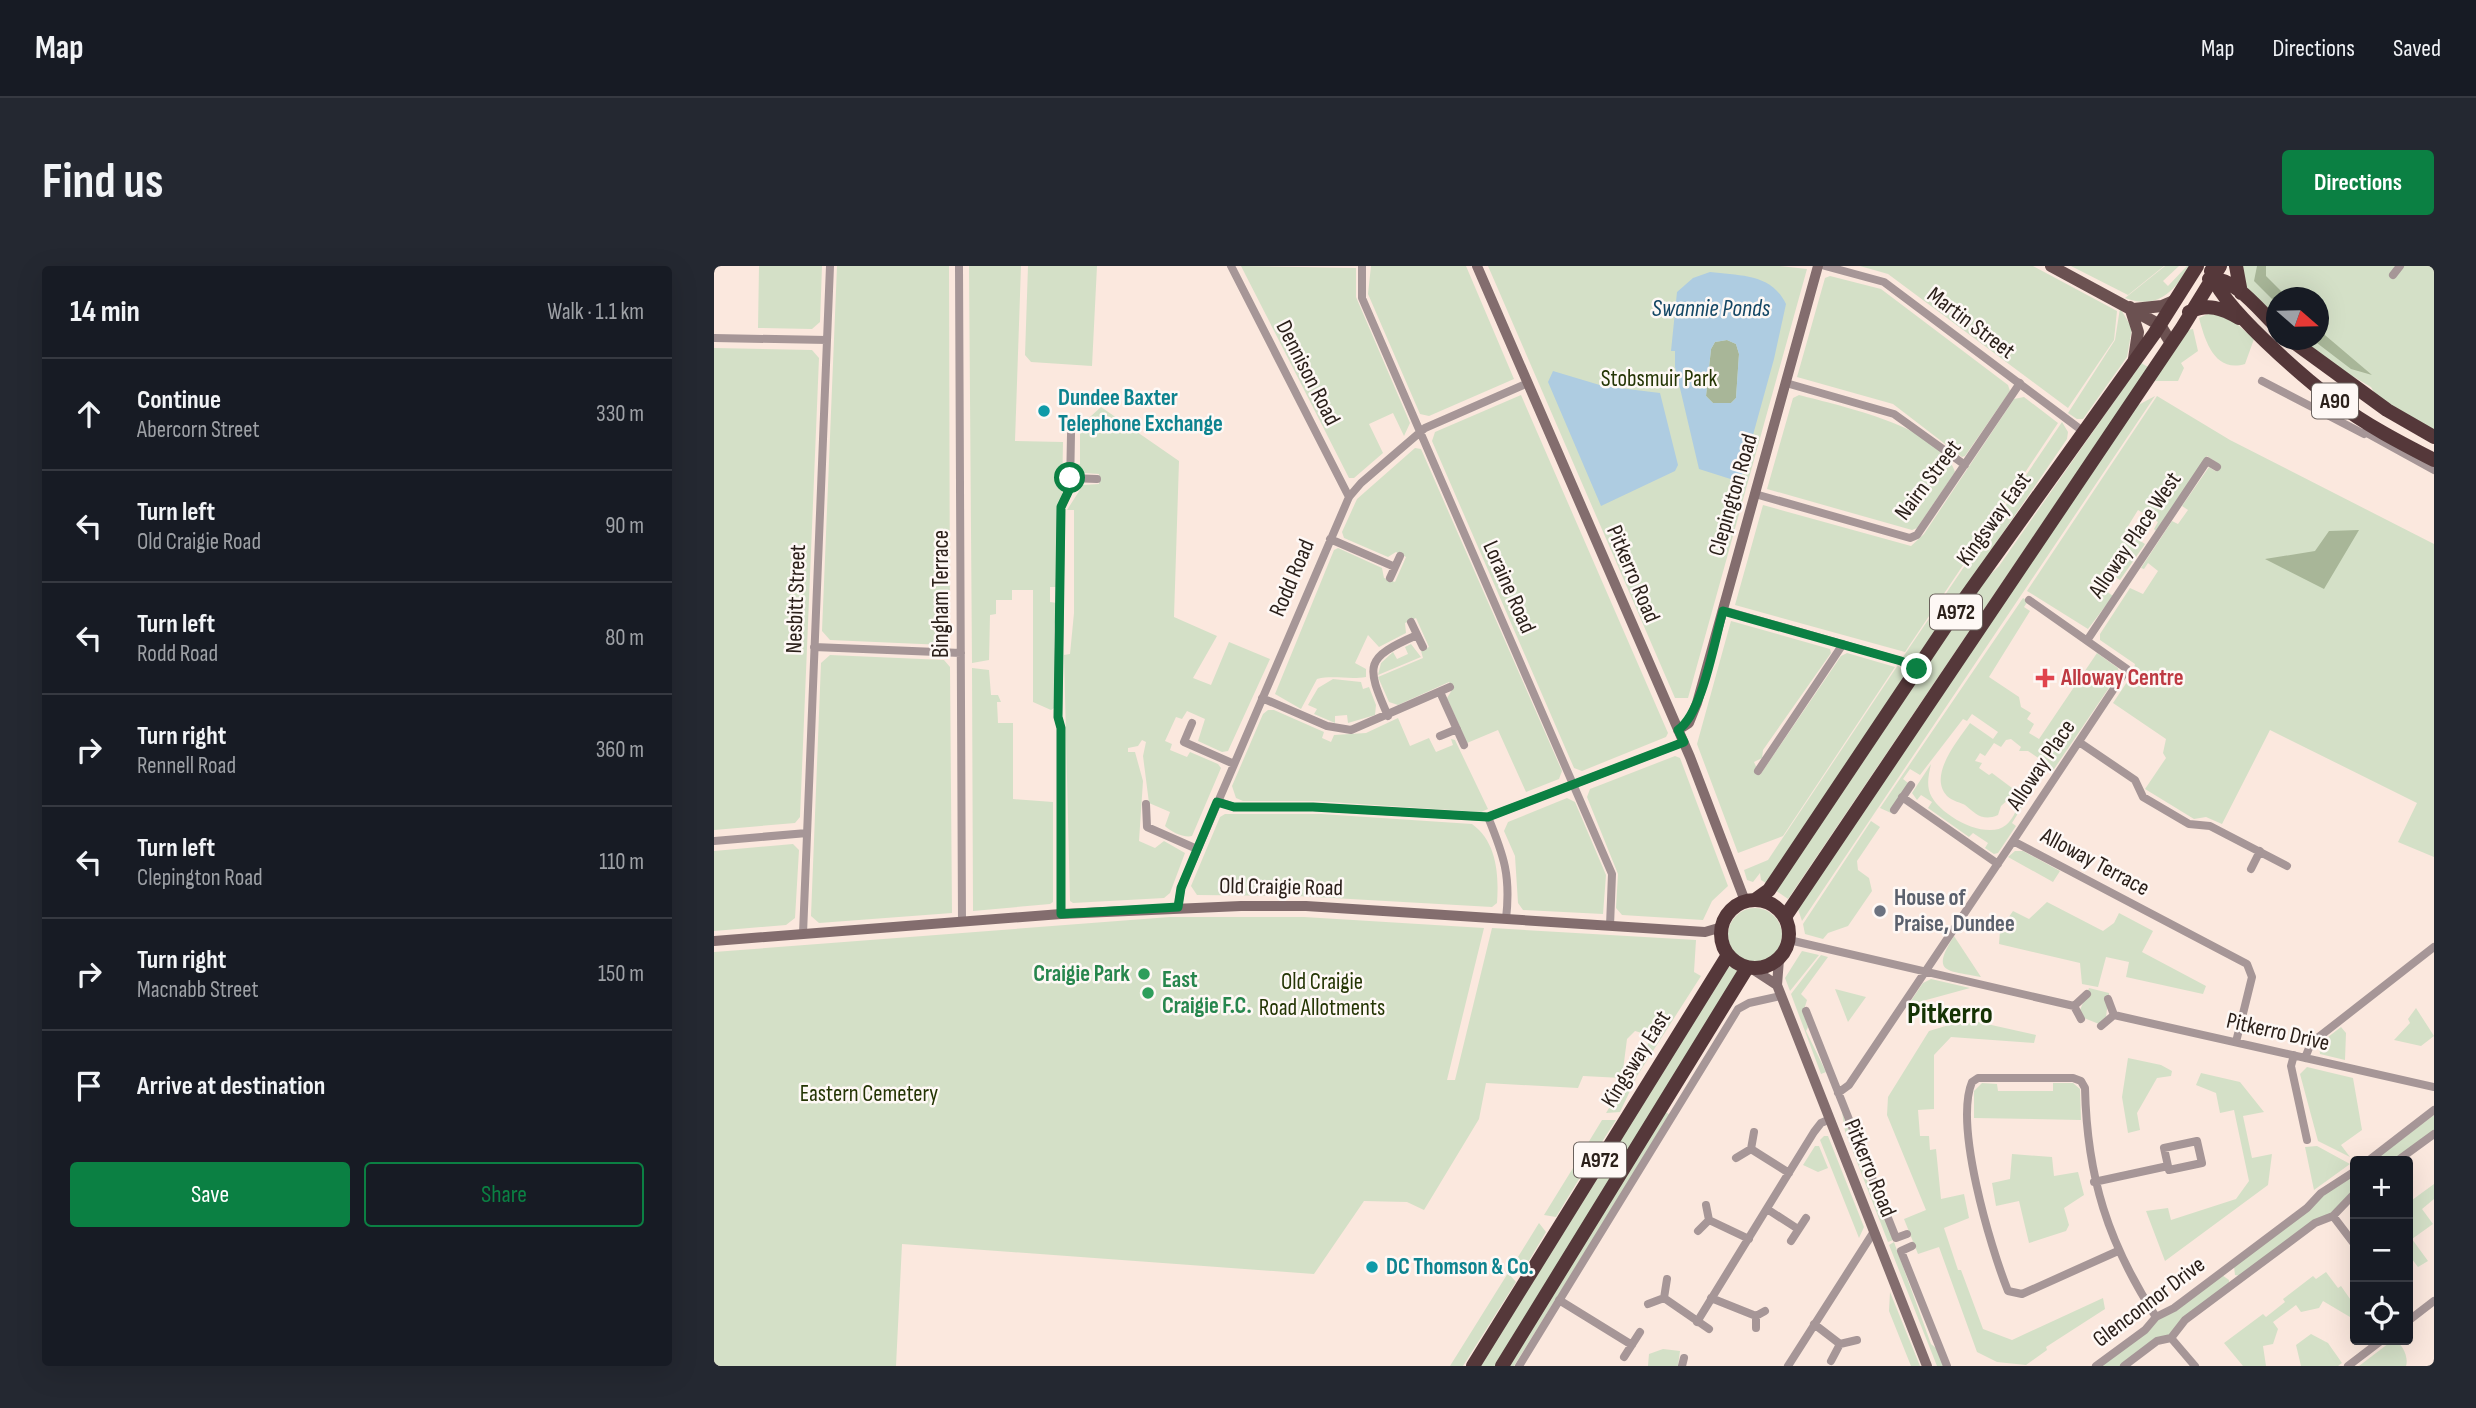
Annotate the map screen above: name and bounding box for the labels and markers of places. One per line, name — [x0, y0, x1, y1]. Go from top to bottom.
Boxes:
place label: Dundee Baxter Telephone Exchange — [1058, 384, 1223, 438]
marker: Dundee Baxter Telephone Exchange — [1036, 403, 1052, 419]
place label: Alloway Centre — [2060, 664, 2184, 692]
marker: Alloway Centre — [2035, 668, 2055, 688]
place label: House of Praise, Dundee — [1894, 884, 2015, 938]
marker: House of Praise, Dundee — [1872, 903, 1888, 919]
place label: Craigie Park — [1033, 960, 1130, 988]
marker: Craigie Park — [1136, 966, 1152, 982]
place label: East Craigie F.C. — [1162, 966, 1252, 1020]
marker: East Craigie F.C. — [1140, 985, 1156, 1001]
place label: DC Thomson & Co. — [1386, 1253, 1534, 1281]
marker: DC Thomson & Co. — [1364, 1259, 1380, 1275]

